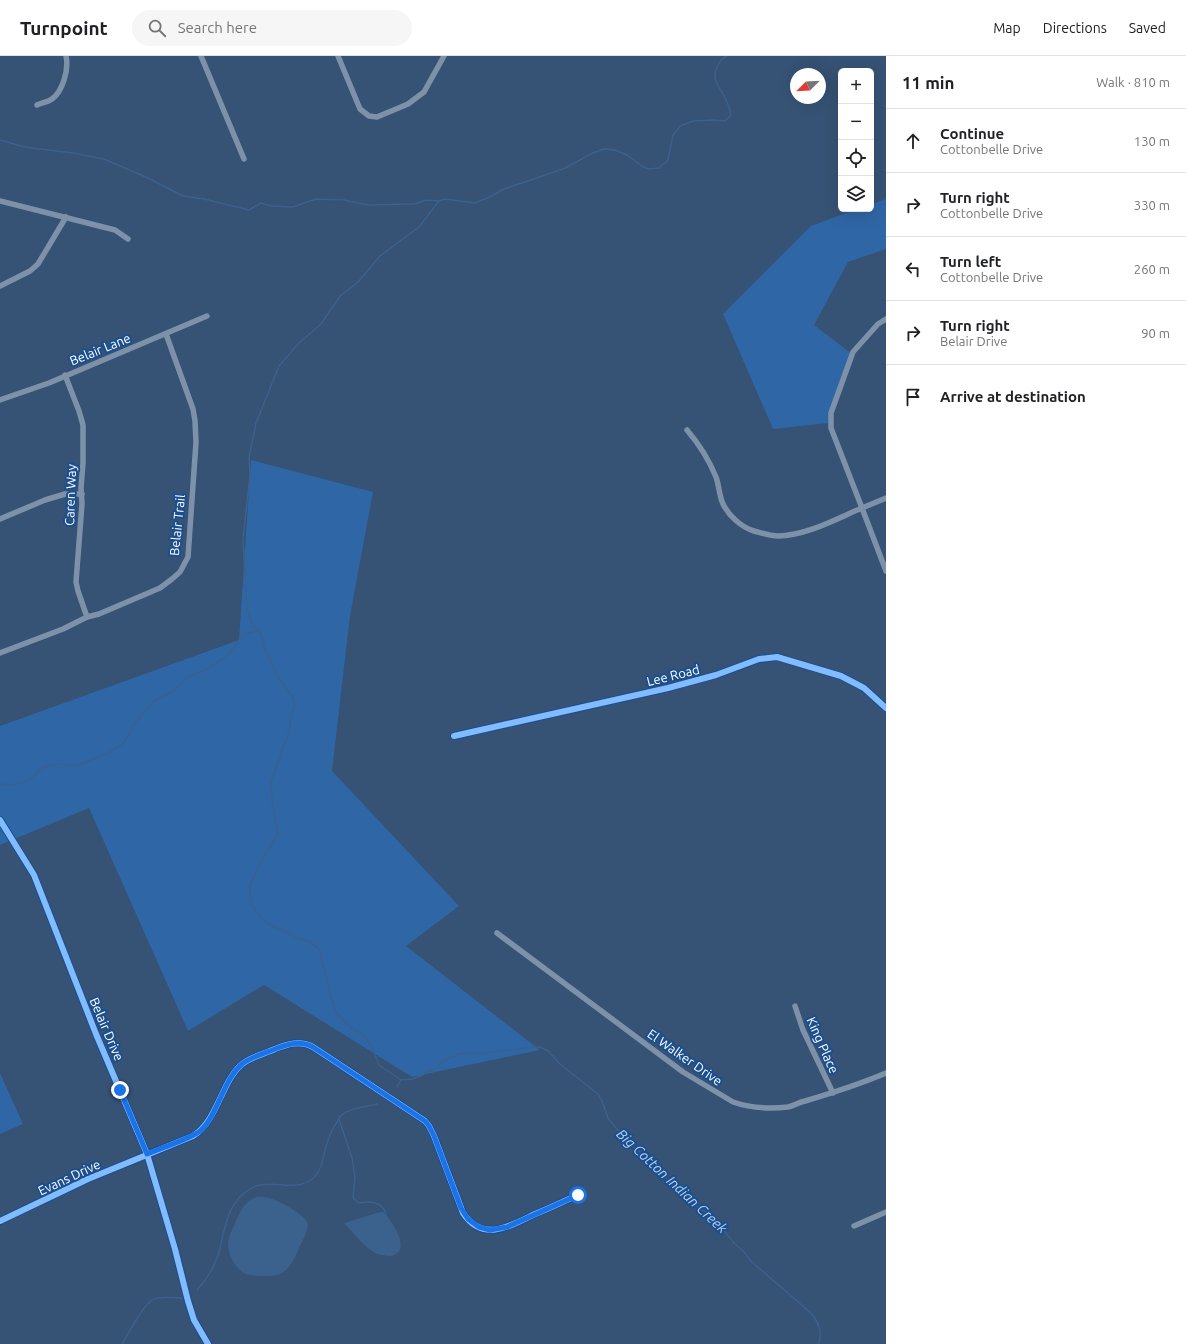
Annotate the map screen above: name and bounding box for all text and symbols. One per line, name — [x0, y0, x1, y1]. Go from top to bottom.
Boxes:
search box — [132, 10, 412, 46]
text: Turnpoint — [20, 17, 108, 39]
icon: search — [146, 17, 168, 39]
text: Search here — [178, 19, 257, 36]
text: Map — [993, 20, 1021, 36]
text: Directions — [1043, 20, 1107, 36]
text: Saved — [1129, 20, 1166, 36]
north arrow — [790, 68, 826, 104]
map controls — [838, 68, 874, 212]
button: + — [838, 68, 874, 104]
text: 11 min — [902, 73, 955, 92]
text: Walk · 810 m — [1096, 75, 1170, 89]
button: − — [838, 104, 874, 140]
text: Continue — [940, 125, 1004, 142]
icon: ahead — [902, 130, 924, 152]
text: 130 m — [1134, 134, 1170, 148]
button: locate — [838, 140, 874, 176]
text: Cottonbelle Drive — [940, 142, 1043, 156]
button: layers — [838, 176, 874, 212]
text: Turn right — [940, 189, 1010, 206]
icon: right — [902, 194, 924, 216]
text: 330 m — [1134, 198, 1170, 212]
text: Cottonbelle Drive — [940, 206, 1043, 220]
text: Turn left — [940, 253, 1001, 270]
icon: left — [902, 258, 924, 280]
text: 260 m — [1134, 262, 1170, 276]
text: Cottonbelle Drive — [940, 270, 1043, 284]
text: Turn right — [940, 317, 1010, 334]
icon: right — [902, 322, 924, 344]
text: 90 m — [1141, 326, 1170, 340]
street label: Belair Lane — [67, 330, 133, 368]
text: Belair Drive — [940, 334, 1007, 348]
icon: arrive — [902, 386, 924, 408]
text: Arrive at destination — [940, 388, 1086, 405]
street label: Caren Way — [62, 464, 78, 526]
street label: Belair Trail — [167, 493, 187, 556]
street label: Lee Road — [645, 662, 701, 688]
street label: Belair Drive — [87, 995, 127, 1063]
street label: King Place — [804, 1015, 842, 1075]
street label: El Walker Drive — [645, 1026, 725, 1088]
route end — [111, 1081, 129, 1099]
water label: Big Cotton Indian Creek — [613, 1126, 731, 1237]
street label: Evans Drive — [36, 1157, 102, 1197]
route start — [569, 1186, 587, 1204]

